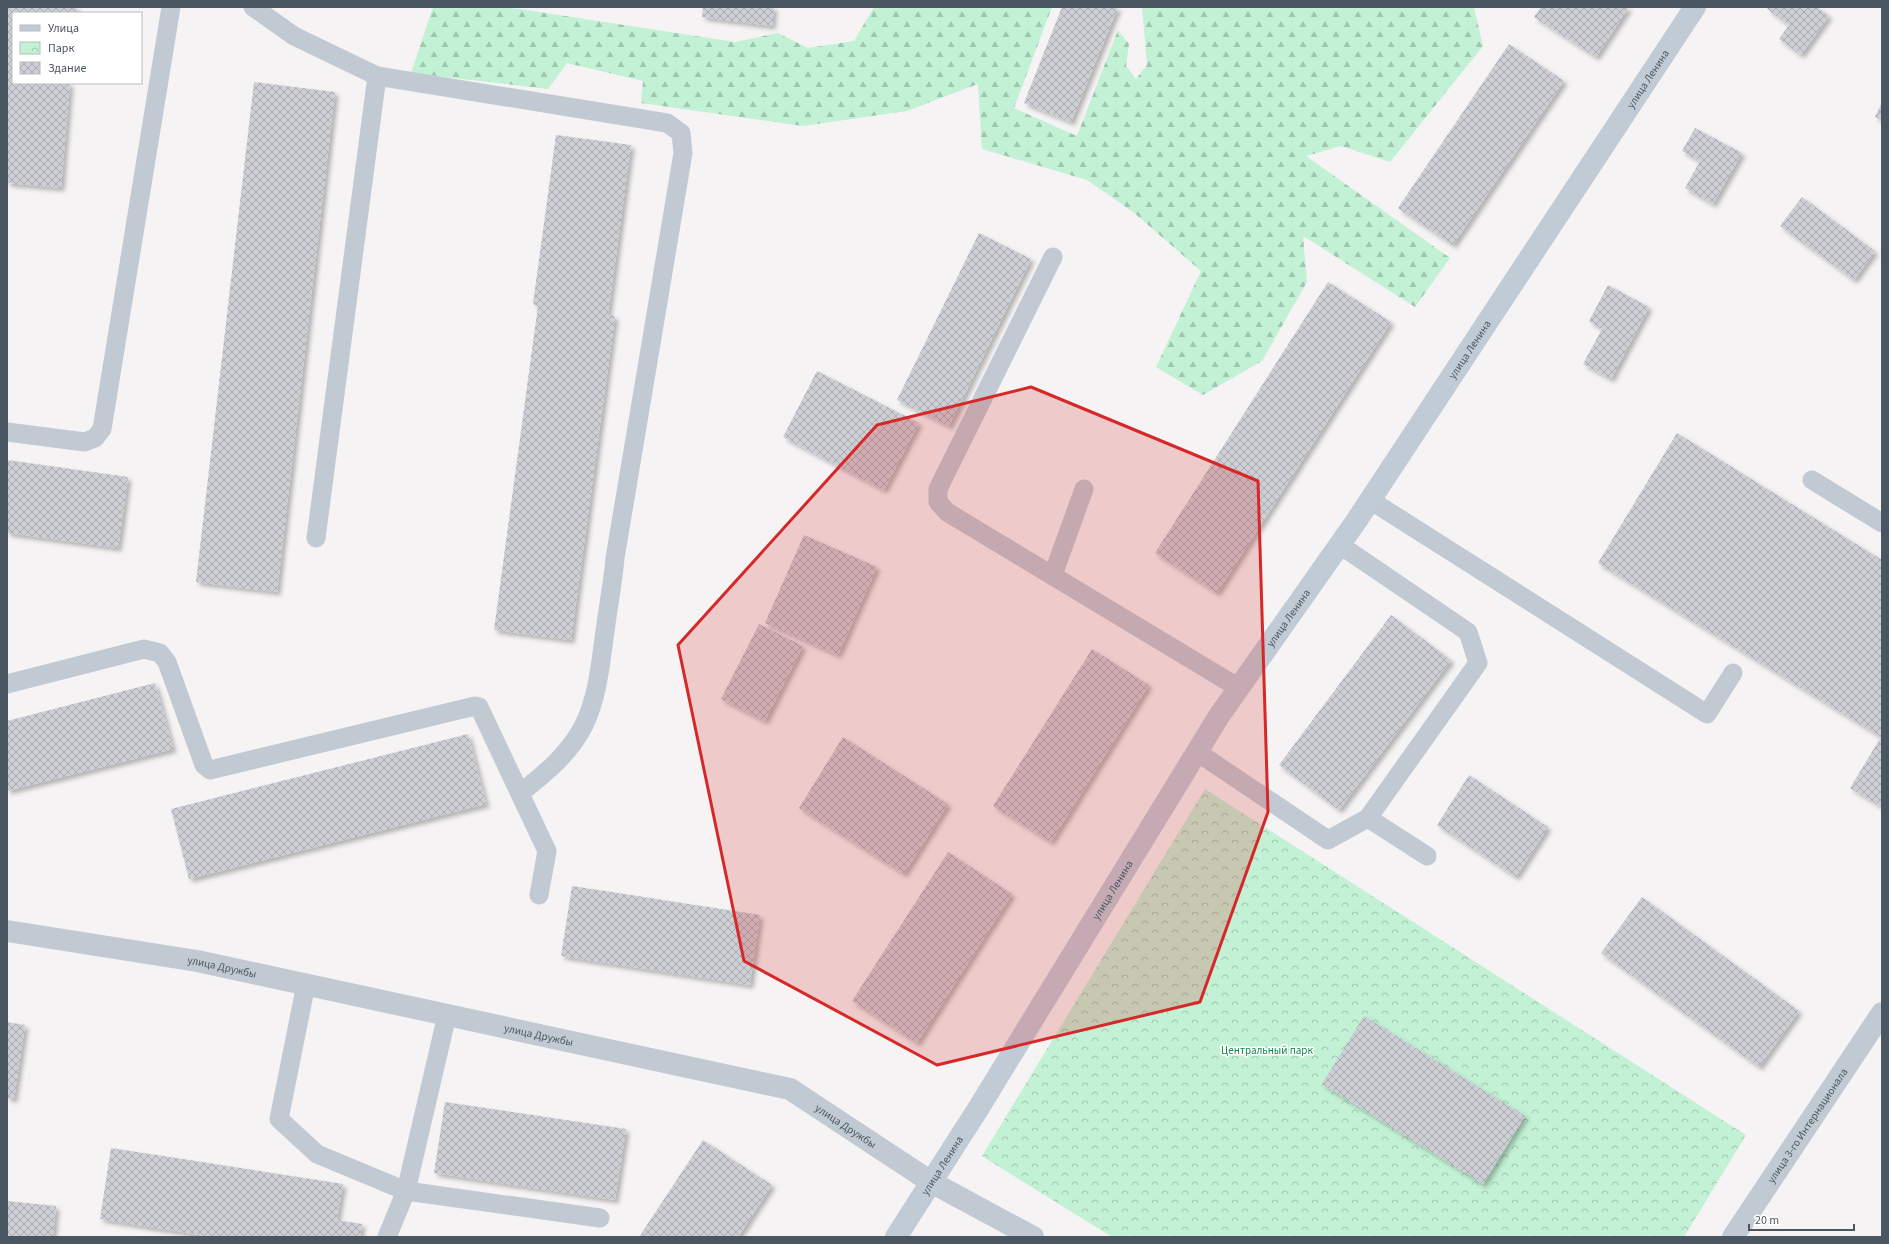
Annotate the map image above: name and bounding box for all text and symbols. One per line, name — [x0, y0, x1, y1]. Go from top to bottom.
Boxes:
legend — [12, 12, 142, 84]
text: Улица — [48, 20, 79, 37]
text: Парк — [48, 40, 74, 57]
street label: улица Ленина — [1623, 47, 1673, 112]
text: Здание — [48, 60, 87, 77]
street label: улица Ленина — [1445, 317, 1495, 382]
street label: улица Ленина — [1263, 586, 1314, 650]
street label: улица Ленина — [1089, 857, 1137, 923]
street label: улица Дружбы — [186, 953, 258, 982]
street label: улица Дружбы — [503, 1021, 575, 1050]
park label: Центральный парк — [1221, 1043, 1313, 1058]
street label: улица 3-го Интернационала — [1764, 1065, 1851, 1186]
street label: улица Дружбы — [812, 1101, 879, 1152]
street label: улица Ленина — [918, 1133, 967, 1198]
scale bar — [1749, 1206, 1854, 1232]
text: 20 m — [1755, 1212, 1779, 1229]

